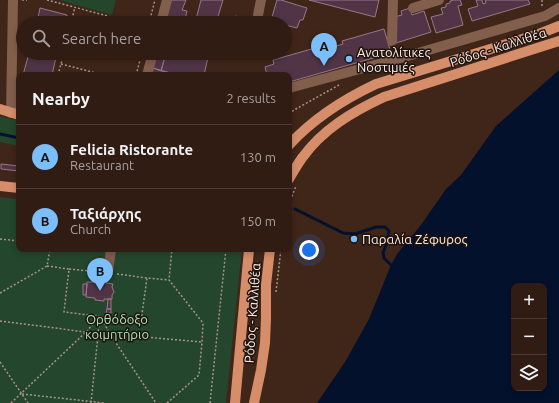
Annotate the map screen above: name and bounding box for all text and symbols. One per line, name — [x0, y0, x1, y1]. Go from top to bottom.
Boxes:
search box — [16, 16, 292, 60]
street label: Ρόδος - Καλλιθέα — [448, 25, 548, 70]
icon: search — [30, 27, 52, 49]
text: Search here — [62, 30, 141, 47]
pin: A — [311, 33, 337, 66]
place label: Ανατολίτικες Νοστιμιές — [357, 45, 431, 75]
marker: Ανατολίτικες Νοστιμιές — [344, 54, 354, 64]
text: Nearby — [32, 89, 90, 108]
text: 2 results — [226, 91, 276, 105]
text: Felicia Ristorante — [70, 141, 193, 158]
text: A — [40, 150, 50, 164]
text: 130 m — [240, 150, 276, 164]
text: Restaurant — [70, 158, 134, 172]
text: Ταξιάρχης — [70, 205, 141, 222]
text: B — [41, 214, 49, 228]
text: 150 m — [240, 214, 276, 228]
text: Church — [70, 222, 111, 236]
place label: Παραλία Ζέφυρος — [362, 232, 468, 247]
marker: Παραλία Ζέφυρος — [349, 234, 359, 244]
your location — [299, 240, 319, 260]
pin: B — [87, 258, 113, 291]
street label: Ρόδος - Καλλιθέα — [242, 262, 263, 364]
map controls — [511, 283, 547, 391]
button: + — [511, 283, 547, 319]
park label: Ορθόδοξο κοιμητήριο — [85, 312, 149, 341]
button: − — [511, 319, 547, 355]
button: layers — [511, 355, 547, 391]

